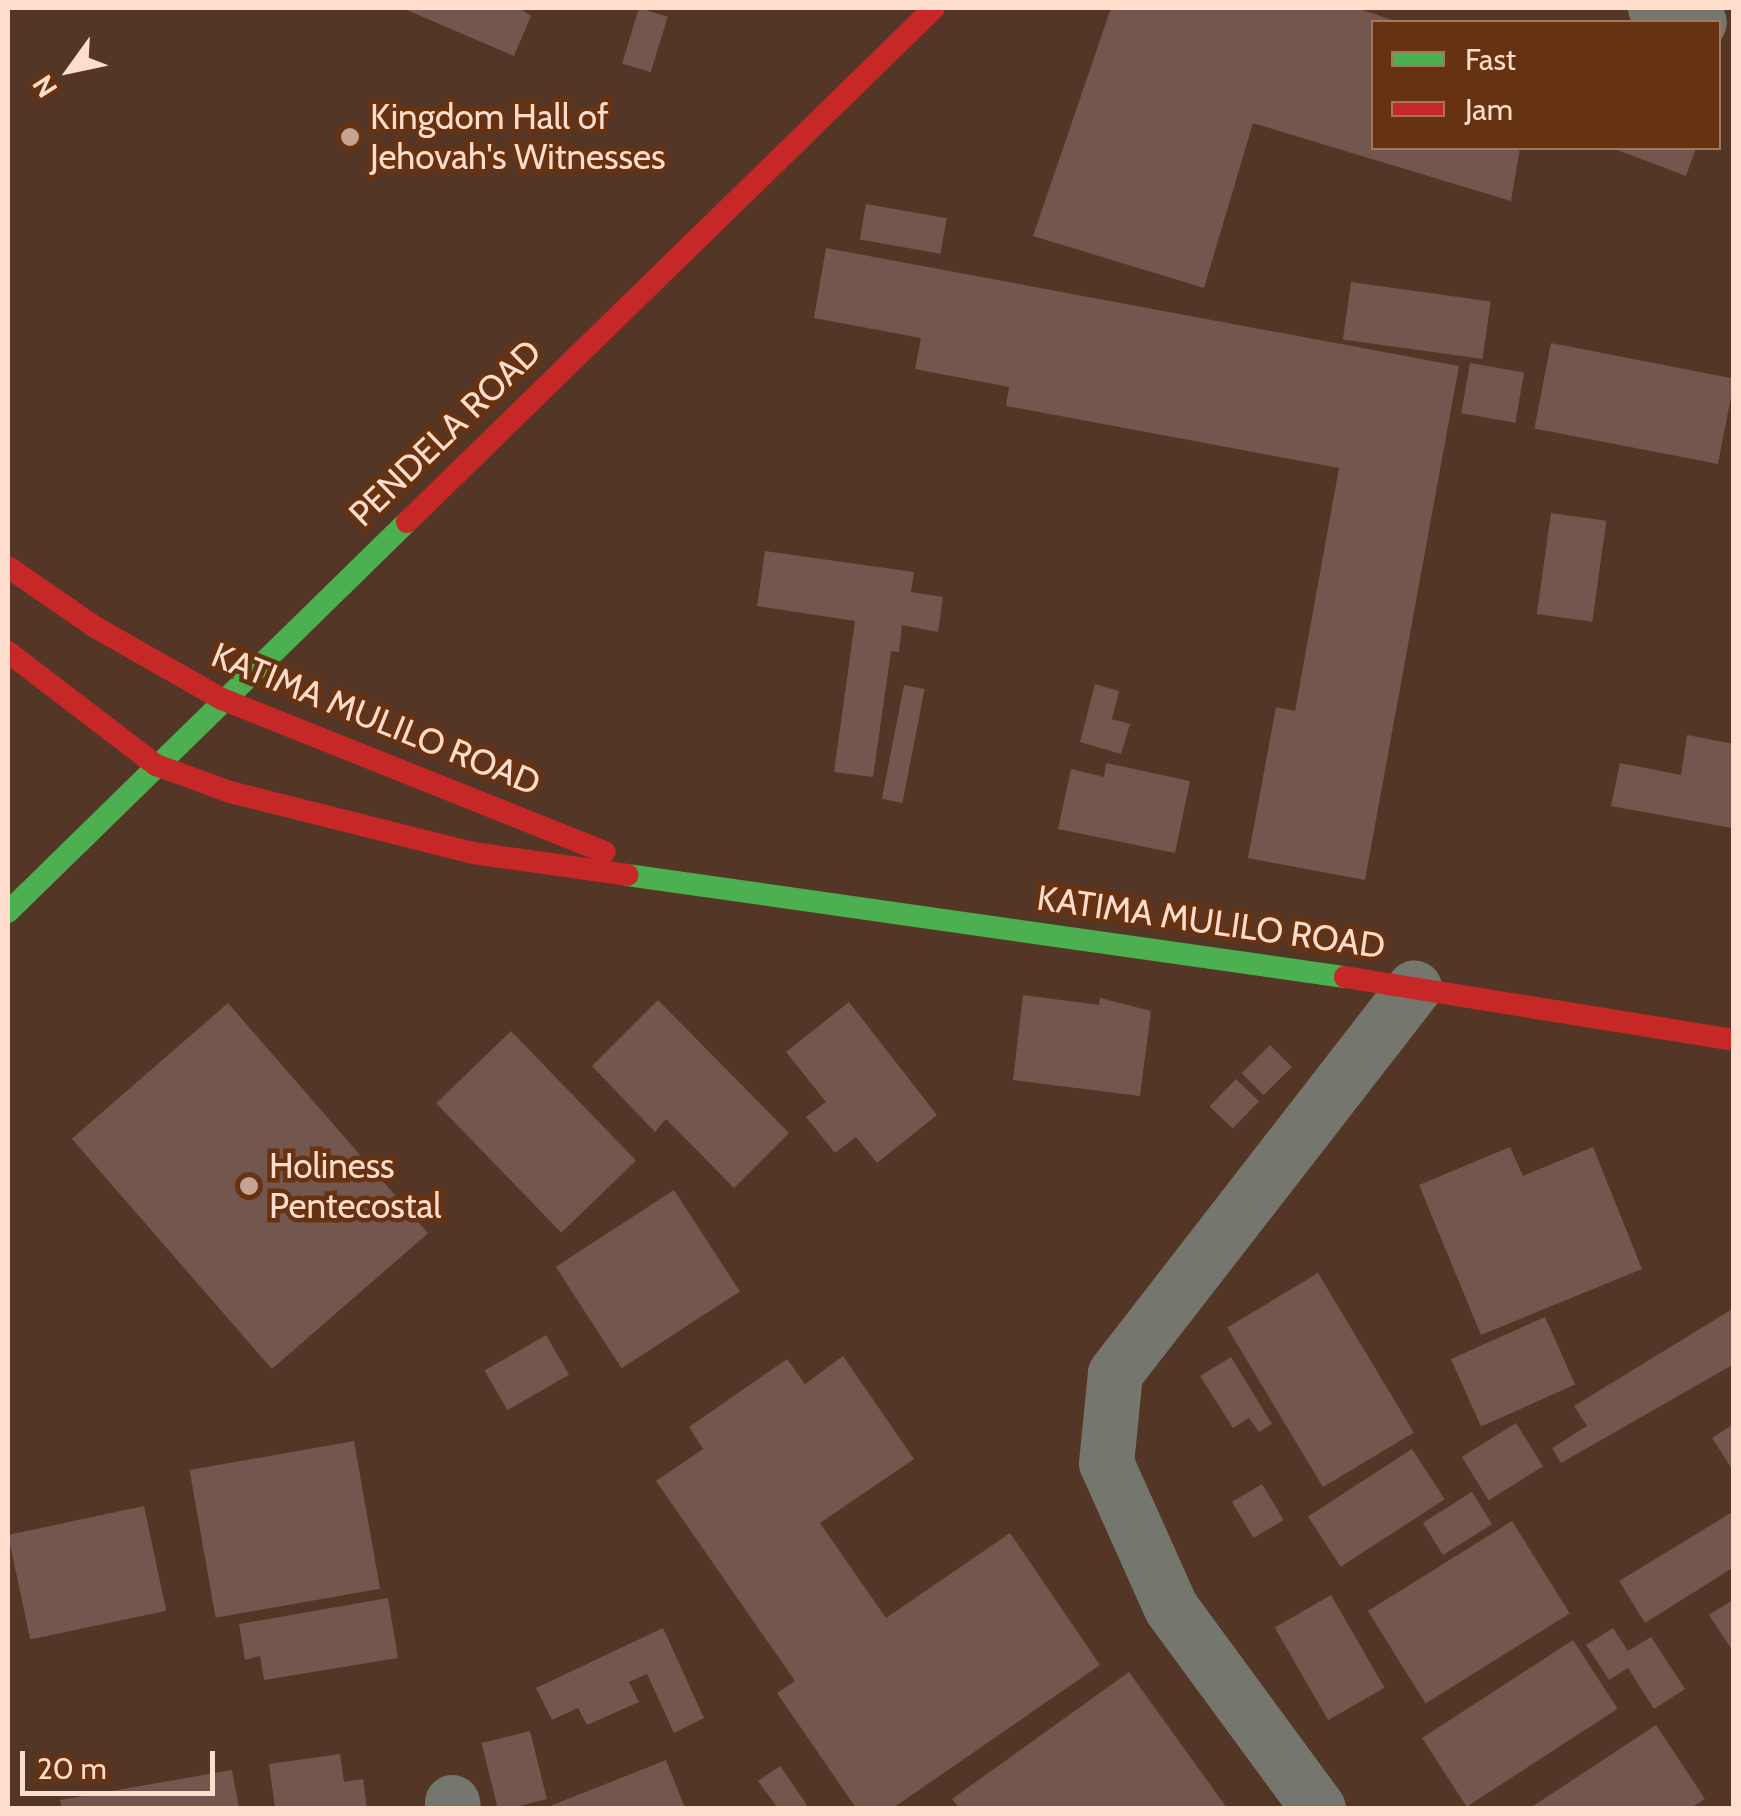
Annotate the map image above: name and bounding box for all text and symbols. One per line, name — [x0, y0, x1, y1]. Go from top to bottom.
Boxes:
north arrow — [20, 20, 120, 120]
legend — [1371, 20, 1721, 150]
text: Fast — [1465, 41, 1516, 78]
text: N — [25, 69, 64, 104]
text: Jam — [1465, 91, 1513, 128]
place label: Kingdom Hall of Jehovah's Witnesses — [370, 96, 665, 178]
marker: Kingdom Hall of Jehovah's Witnesses — [339, 126, 361, 148]
street label: PENDELA ROAD — [340, 331, 550, 535]
street label: KATIMA MULILO ROAD — [205, 634, 547, 804]
street label: KATIMA MULILO ROAD — [1034, 877, 1388, 967]
place label: Holiness Pentecostal — [269, 1145, 442, 1227]
marker: Holiness Pentecostal — [238, 1175, 260, 1197]
scale bar — [25, 1731, 220, 1793]
text: 20 m — [37, 1750, 107, 1787]

